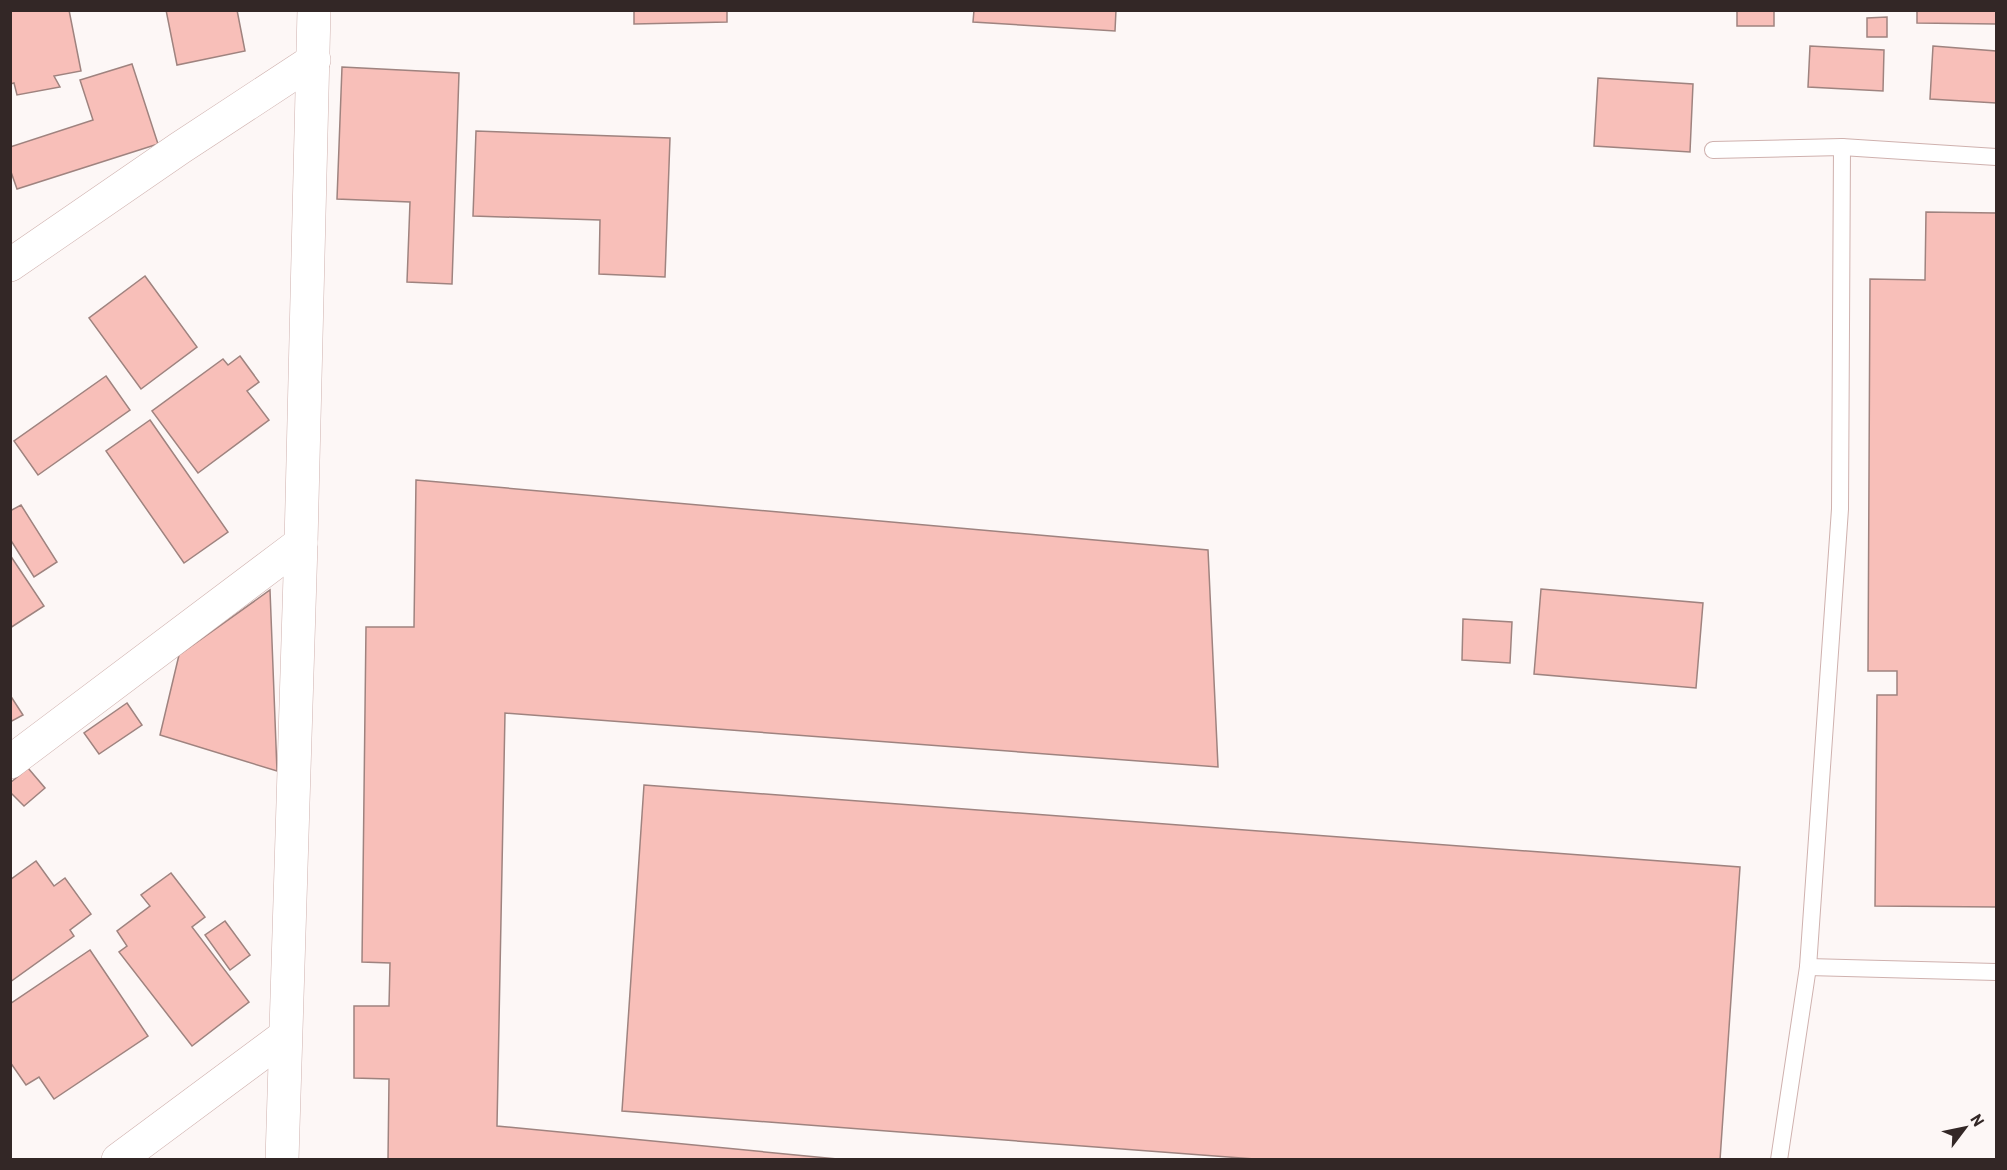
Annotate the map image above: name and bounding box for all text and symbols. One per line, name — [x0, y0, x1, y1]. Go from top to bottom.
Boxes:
north arrow — [1935, 1098, 1995, 1158]
text: N — [1967, 1110, 1989, 1129]

